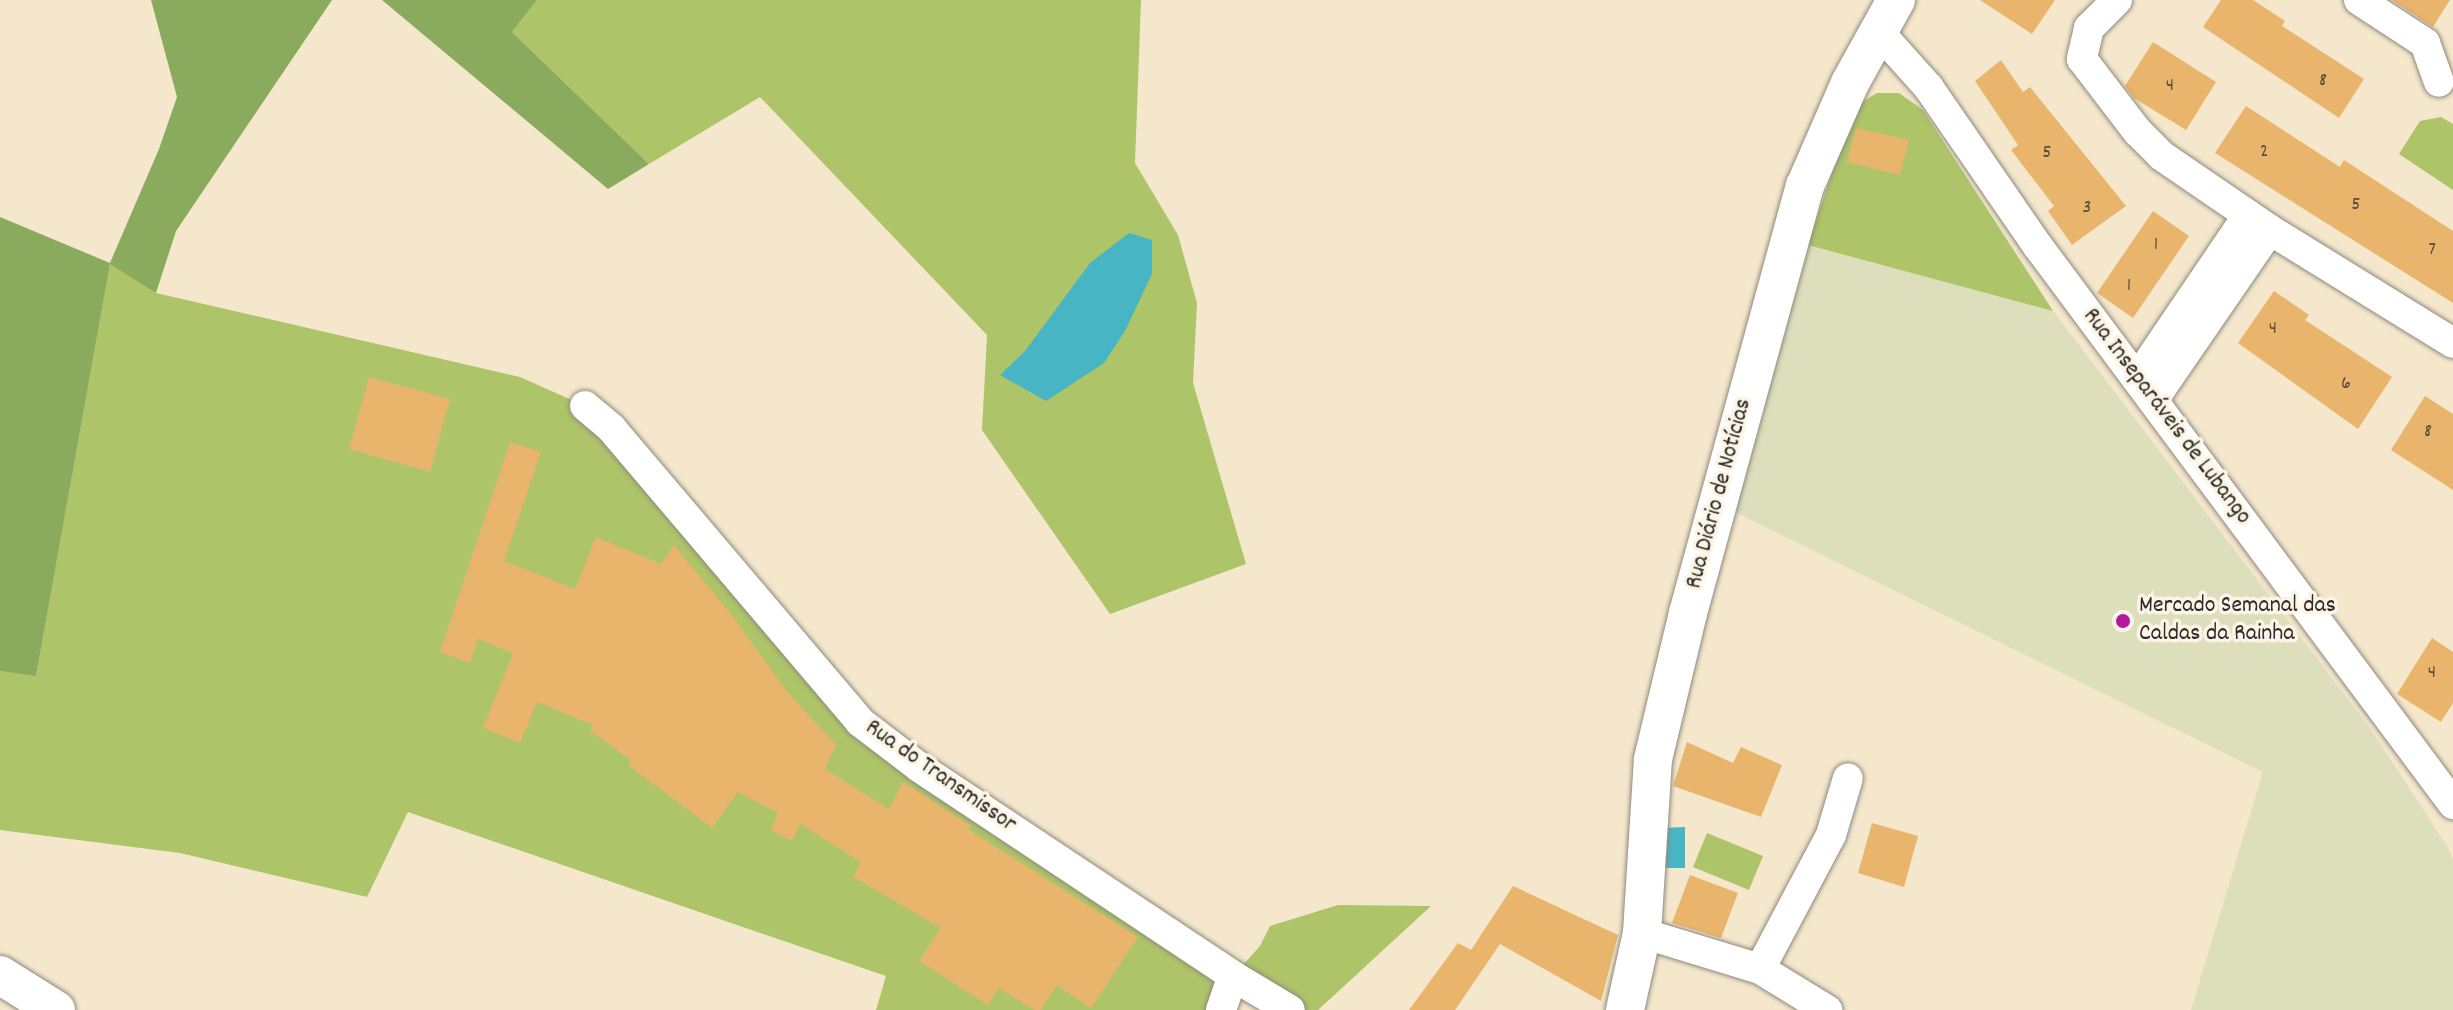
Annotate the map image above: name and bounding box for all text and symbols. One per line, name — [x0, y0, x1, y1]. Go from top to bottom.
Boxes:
house number: 8 — [2319, 69, 2327, 93]
house number: 4 — [2166, 74, 2174, 98]
house number: 2 — [2260, 140, 2268, 164]
house number: 5 — [2042, 141, 2052, 165]
house number: 5 — [2351, 193, 2361, 217]
house number: 3 — [2083, 196, 2091, 220]
house number: 1 — [2154, 233, 2158, 257]
house number: 7 — [2428, 238, 2436, 262]
house number: 1 — [2127, 274, 2131, 298]
street label: Rua Inseparáveis de Lubango — [2075, 303, 2257, 531]
house number: 4 — [2269, 317, 2277, 341]
house number: 6 — [2341, 372, 2351, 396]
street label: Rua Diário de Notícias — [1681, 396, 1759, 592]
house number: 8 — [2424, 420, 2432, 444]
place label: Mercado Semanal das Caldas da Rainha — [2139, 593, 2336, 649]
marker: Mercado Semanal das Caldas da Rainha — [2114, 612, 2132, 630]
house number: 4 — [2428, 661, 2436, 685]
street label: Rua do Transmissor — [859, 714, 1021, 840]

